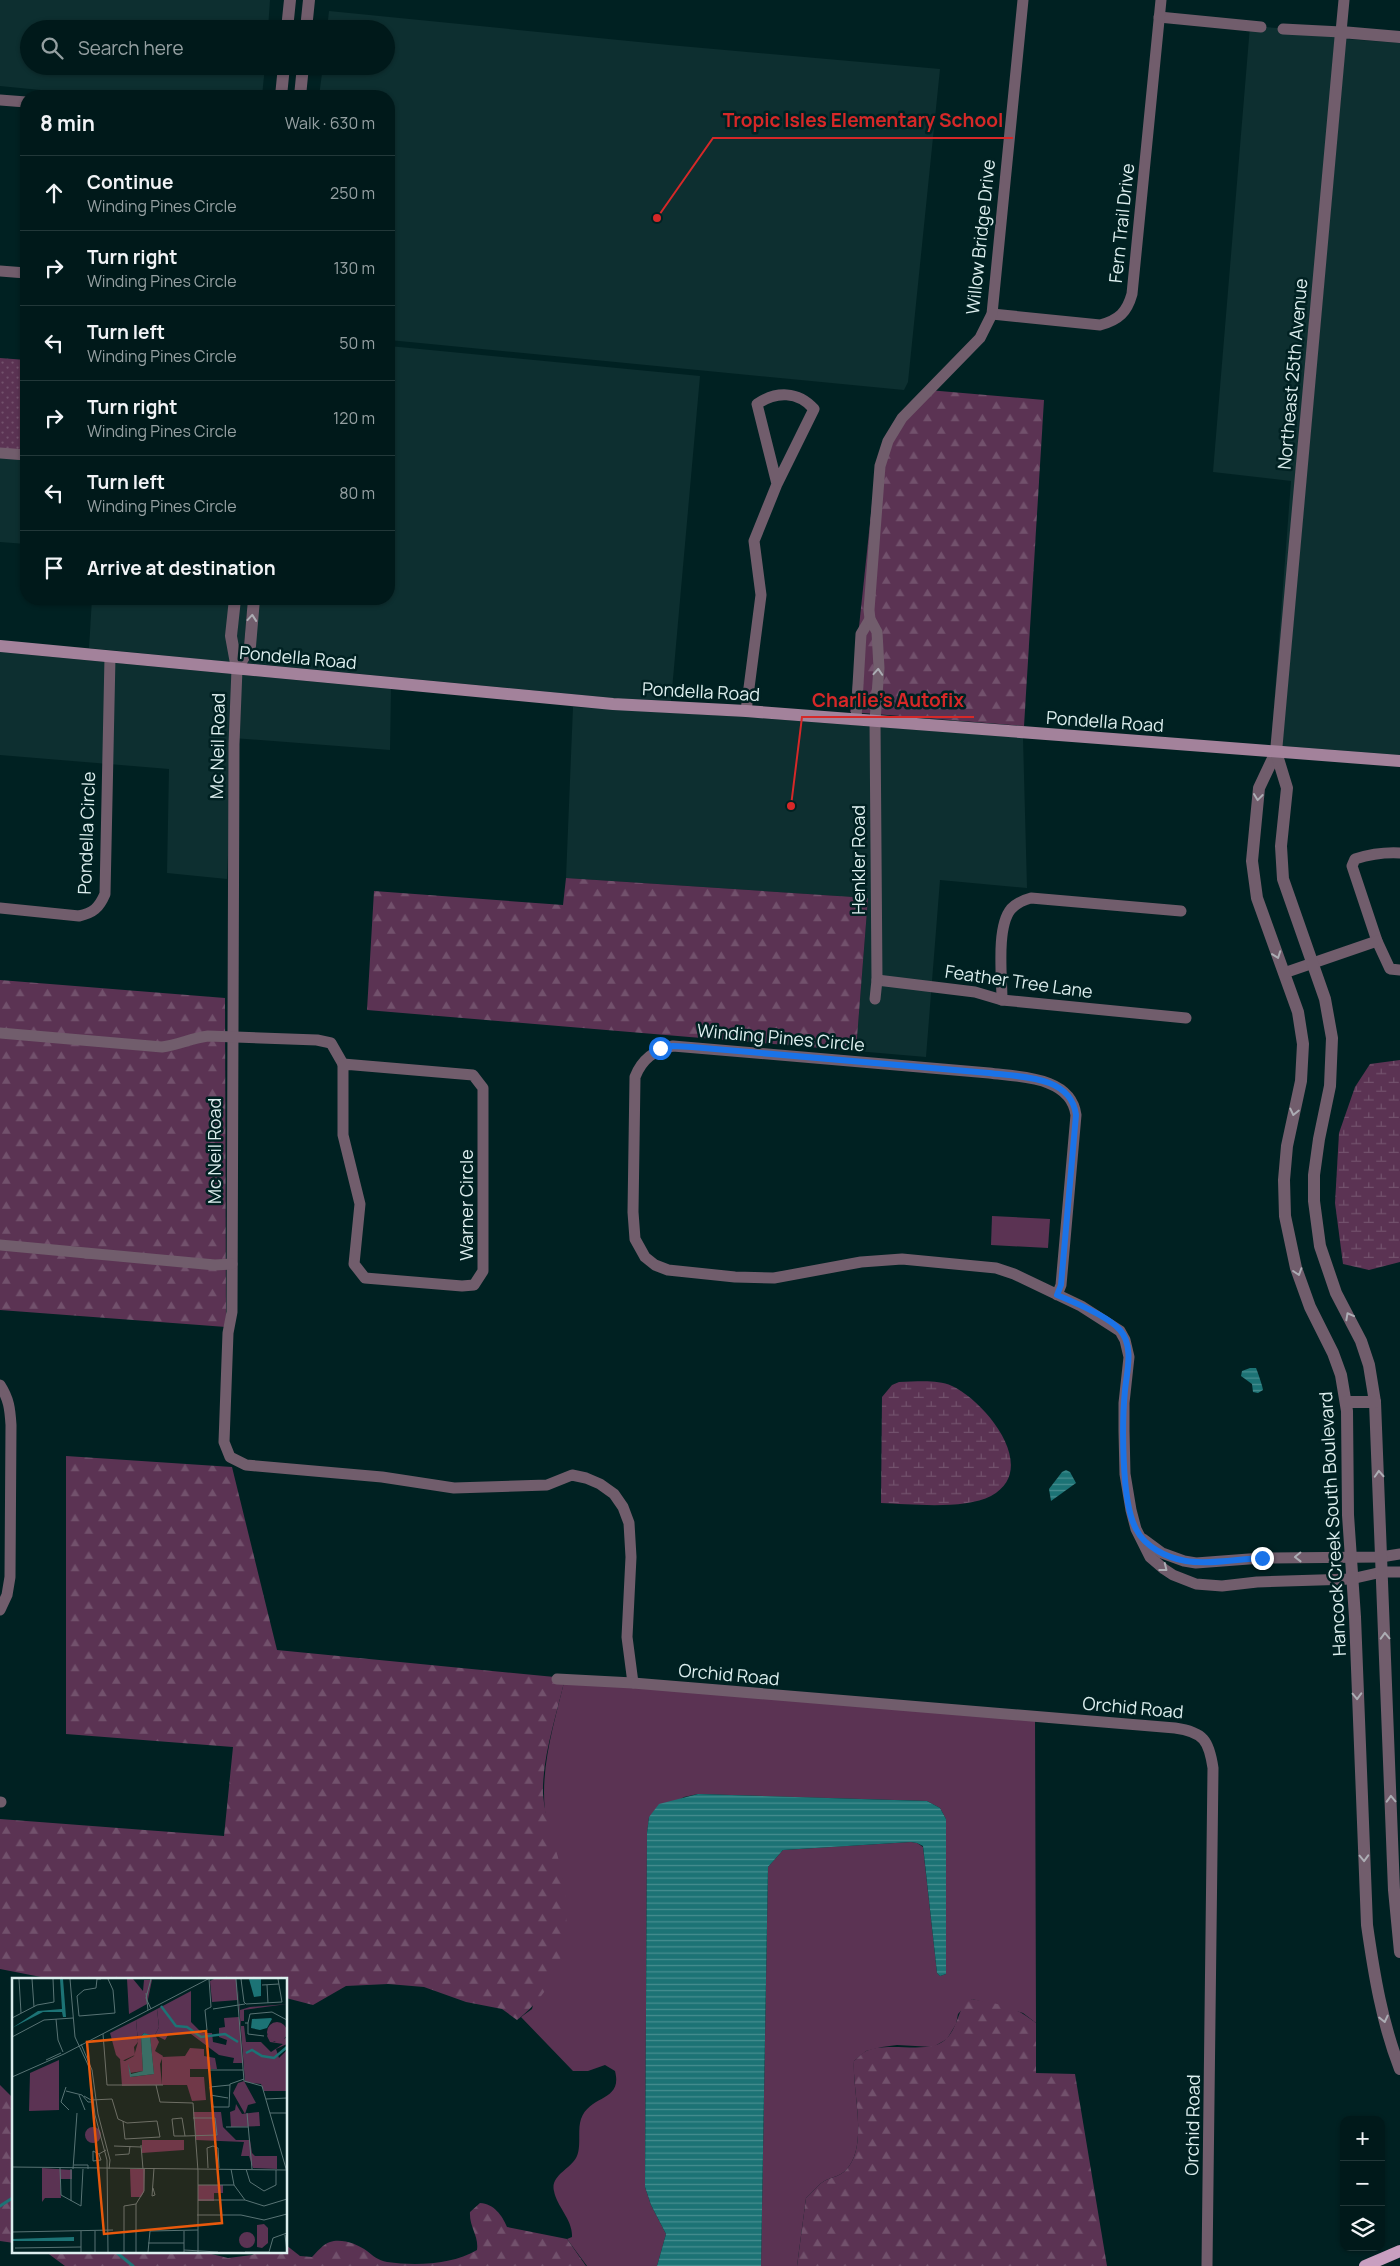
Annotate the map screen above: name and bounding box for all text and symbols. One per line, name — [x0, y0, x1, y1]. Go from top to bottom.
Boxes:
search box — [20, 20, 395, 75]
icon: search — [38, 34, 66, 62]
text: Search here — [78, 35, 184, 61]
callout: Tropic Isles Elementary School — [713, 104, 1013, 138]
text: Tropic Isles Elementary School — [723, 107, 1003, 133]
text: 8 min — [40, 109, 95, 137]
text: Walk · 630 m — [285, 112, 375, 134]
street label: Willow Bridge Drive — [960, 158, 1000, 316]
street label: Fern Trail Drive — [1103, 162, 1139, 284]
text: Continue — [87, 169, 173, 195]
icon: ahead — [40, 179, 68, 207]
text: 250 m — [330, 182, 375, 204]
text: Winding Pines Circle — [87, 195, 237, 217]
text: Turn right — [87, 244, 177, 270]
icon: right — [40, 254, 68, 282]
text: 130 m — [333, 257, 375, 279]
text: Winding Pines Circle — [87, 270, 237, 292]
street label: Northeast 25th Avenue — [1272, 277, 1312, 471]
text: Turn left — [87, 319, 165, 345]
icon: left — [40, 329, 68, 357]
text: 50 m — [339, 332, 375, 354]
text: Winding Pines Circle — [87, 345, 237, 367]
text: Turn right — [87, 394, 177, 420]
icon: right — [40, 404, 68, 432]
text: 120 m — [333, 407, 375, 429]
text: Winding Pines Circle — [87, 420, 237, 442]
text: Turn left — [87, 469, 165, 495]
icon: left — [40, 479, 68, 507]
text: 80 m — [339, 482, 375, 504]
text: Winding Pines Circle — [87, 495, 237, 517]
icon: arrive — [40, 554, 68, 582]
text: Arrive at destination — [87, 555, 276, 581]
one-way arrow — [246, 614, 257, 622]
street label: Pondella Road — [238, 640, 358, 674]
one-way arrow — [872, 668, 883, 676]
street label: Pondella Road — [641, 676, 761, 706]
callout: Charlie's Autofix — [802, 683, 974, 717]
text: Charlie's Autofix — [812, 687, 964, 713]
street label: Mc Neil Road — [204, 693, 230, 799]
street label: Pondella Road — [1045, 705, 1165, 737]
street label: Pondella Circle — [72, 771, 100, 895]
one-way arrow — [1253, 793, 1264, 801]
street label: Henkler Road — [846, 805, 870, 915]
one-way arrow — [1271, 950, 1281, 959]
street label: Feather Tree Lane — [944, 959, 1094, 1003]
street label: Winding Pines Circle — [696, 1018, 866, 1056]
route start — [649, 1037, 672, 1060]
street label: Mc Neil Road — [202, 1098, 226, 1204]
one-way arrow — [1289, 1108, 1300, 1117]
street label: Warner Circle — [454, 1149, 478, 1261]
one-way arrow — [1292, 1268, 1302, 1276]
one-way arrow — [1345, 1312, 1355, 1321]
street label: Hancock Creek South Boulevard — [1313, 1391, 1351, 1657]
one-way arrow — [1373, 1470, 1384, 1478]
route end — [1251, 1547, 1274, 1570]
one-way arrow — [1293, 1552, 1301, 1562]
one-way arrow — [1158, 1563, 1167, 1571]
one-way arrow — [1380, 1632, 1390, 1640]
street label: Orchid Road — [678, 1658, 780, 1690]
street label: Orchid Road — [1082, 1691, 1184, 1723]
one-way arrow — [1352, 1692, 1363, 1700]
one-way arrow — [1385, 1794, 1396, 1802]
one-way arrow — [1358, 1854, 1369, 1862]
inset map — [12, 1978, 288, 2254]
one-way arrow — [1378, 2014, 1389, 2023]
street label: Orchid Road — [1179, 2074, 1205, 2176]
map controls — [1340, 2116, 1385, 2251]
button: + — [1340, 2116, 1385, 2161]
button: − — [1340, 2161, 1385, 2206]
button: layers — [1340, 2206, 1385, 2251]

